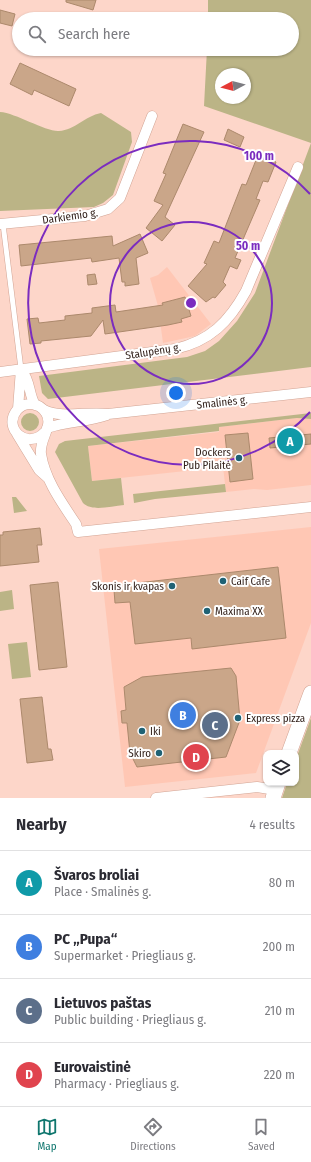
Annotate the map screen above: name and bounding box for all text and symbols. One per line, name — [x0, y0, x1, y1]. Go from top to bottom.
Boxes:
search box — [12, 12, 299, 56]
icon: search — [26, 23, 48, 45]
text: Search here — [58, 25, 130, 43]
north arrow — [215, 68, 251, 104]
text: 100 m — [244, 149, 274, 163]
street label: Darkiemio g. — [41, 206, 99, 227]
text: 50 m — [236, 239, 260, 253]
centre of rings — [184, 296, 198, 310]
street label: Stalupėnų g. — [124, 341, 182, 362]
your location — [166, 383, 186, 403]
street label: Smalinės g. — [196, 393, 248, 412]
pin: A — [277, 426, 303, 456]
place label: Dockers Pub Pilaitė — [183, 446, 231, 472]
marker: Dockers Pub Pilaitė — [234, 453, 244, 463]
place label: Caif Cafe — [231, 575, 270, 588]
marker: Caif Cafe — [218, 576, 228, 586]
place label: Skonis ir kvapas — [92, 580, 164, 593]
marker: Skonis ir kvapas — [167, 581, 177, 591]
place label: Maxima XX — [215, 605, 264, 618]
marker: Maxima XX — [202, 606, 212, 616]
pin: B — [170, 700, 196, 730]
pin: C — [202, 710, 228, 740]
place label: Express pizza — [246, 712, 305, 725]
marker: Express pizza — [233, 713, 243, 723]
place label: Iki — [150, 725, 161, 738]
marker: Iki — [137, 726, 147, 736]
pin: D — [183, 742, 209, 772]
place label: Skiro — [128, 747, 151, 760]
marker: Skiro — [154, 748, 164, 758]
map controls — [263, 750, 299, 786]
button: layers — [263, 750, 299, 786]
text: Nearby — [16, 814, 67, 835]
text: 4 results — [249, 817, 295, 832]
text: Švaros broliai — [54, 866, 139, 884]
text: A — [25, 875, 33, 890]
text: 80 m — [269, 875, 295, 890]
text: Place · Smalinės g. — [54, 884, 151, 899]
text: PC „Pupa“ — [54, 930, 117, 948]
text: B — [25, 939, 33, 954]
text: 200 m — [263, 939, 295, 954]
text: Supermarket · Priegliaus g. — [54, 948, 196, 963]
text: Lietuvos paštas — [54, 994, 151, 1012]
text: C — [26, 1003, 32, 1018]
text: 210 m — [265, 1003, 295, 1018]
text: Public building · Priegliaus g. — [54, 1012, 206, 1027]
text: Eurovaistinė — [54, 1058, 131, 1076]
text: D — [25, 1067, 33, 1082]
text: 220 m — [264, 1067, 295, 1082]
text: Pharmacy · Priegliaus g. — [54, 1076, 179, 1091]
tab: Map — [36, 1116, 58, 1153]
tab: Directions — [130, 1116, 176, 1153]
tab: Saved — [248, 1116, 275, 1153]

